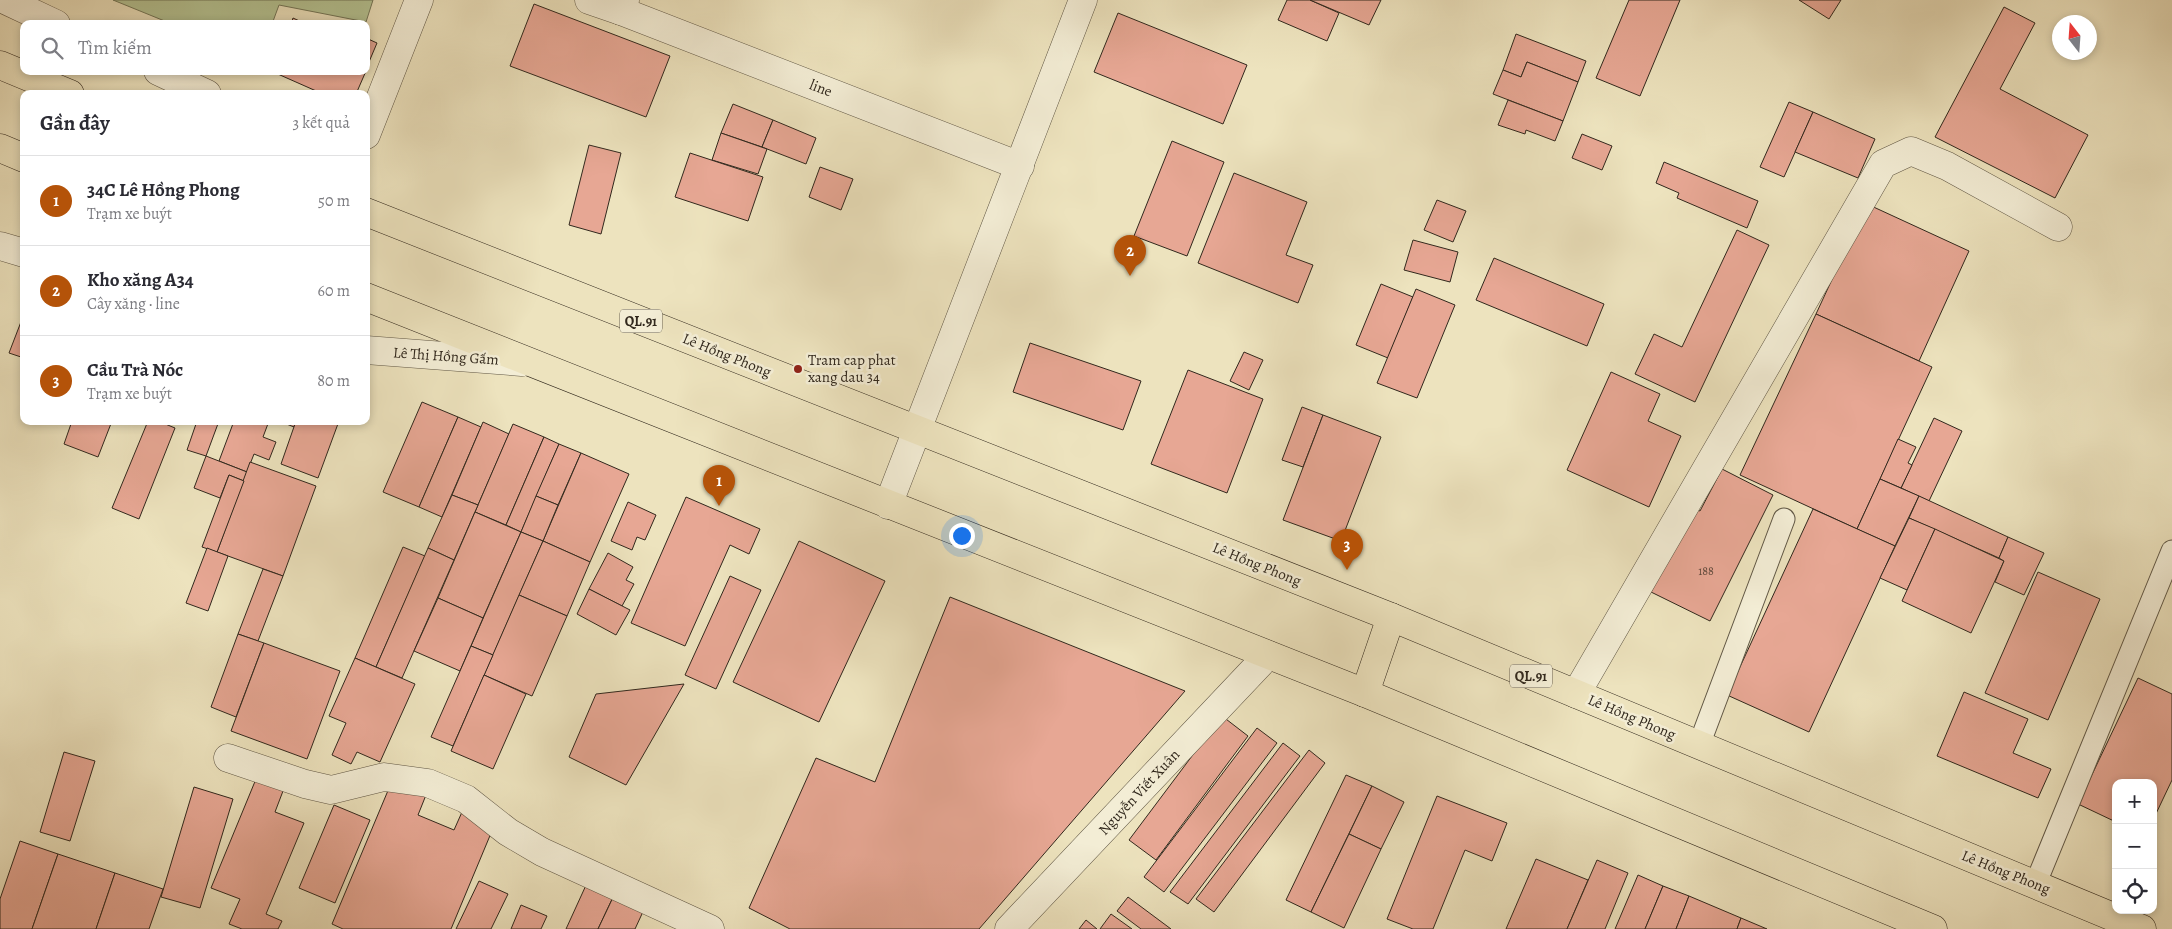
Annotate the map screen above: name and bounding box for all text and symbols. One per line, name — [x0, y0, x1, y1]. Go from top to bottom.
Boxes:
north arrow — [2052, 15, 2097, 60]
search box — [20, 20, 370, 75]
icon: search — [38, 34, 66, 62]
text: Tìm kiếm — [78, 35, 152, 61]
street label: line — [807, 75, 835, 102]
text: Gần đây — [40, 109, 110, 137]
text: 3 kết quả — [293, 112, 350, 134]
text: 34C Lê Hồng Phong — [87, 177, 240, 203]
text: 1 — [53, 190, 59, 212]
text: 50 m — [318, 190, 350, 212]
text: Trạm xe buýt — [87, 203, 172, 225]
pin: 2 — [1114, 235, 1146, 276]
text: Kho xăng A34 — [87, 267, 194, 293]
text: 2 — [52, 280, 60, 302]
text: 60 m — [318, 280, 350, 302]
text: Cây xăng · line — [87, 293, 180, 315]
road number: QL.91 — [620, 310, 662, 332]
street label: Lê Hồng Phong — [680, 328, 775, 382]
street label: Lê Thị Hồng Gấm — [393, 342, 500, 370]
place label: Tram cap phat xang dau 34 — [808, 350, 896, 387]
text: Cầu Trà Nóc — [87, 357, 183, 383]
marker: Tram cap phat xang dau 34 — [792, 363, 804, 375]
text: 3 — [53, 370, 59, 392]
text: 80 m — [317, 370, 350, 392]
text: Trạm xe buýt — [87, 383, 172, 405]
pin: 1 — [703, 465, 735, 506]
your location — [949, 523, 975, 549]
pin: 3 — [1331, 529, 1363, 570]
street label: Lê Hồng Phong — [1210, 537, 1305, 591]
house number: 188 — [1698, 563, 1714, 579]
road number: QL.91 — [1510, 664, 1552, 688]
street label: Lê Hồng Phong — [1585, 689, 1680, 745]
street label: Nguyễn Viết Xuân — [1094, 745, 1184, 839]
map controls — [2112, 779, 2157, 914]
button: + — [2112, 779, 2157, 824]
button: − — [2112, 824, 2157, 869]
street label: Lê Hồng Phong — [1959, 845, 2054, 899]
button: locate — [2112, 869, 2157, 914]

